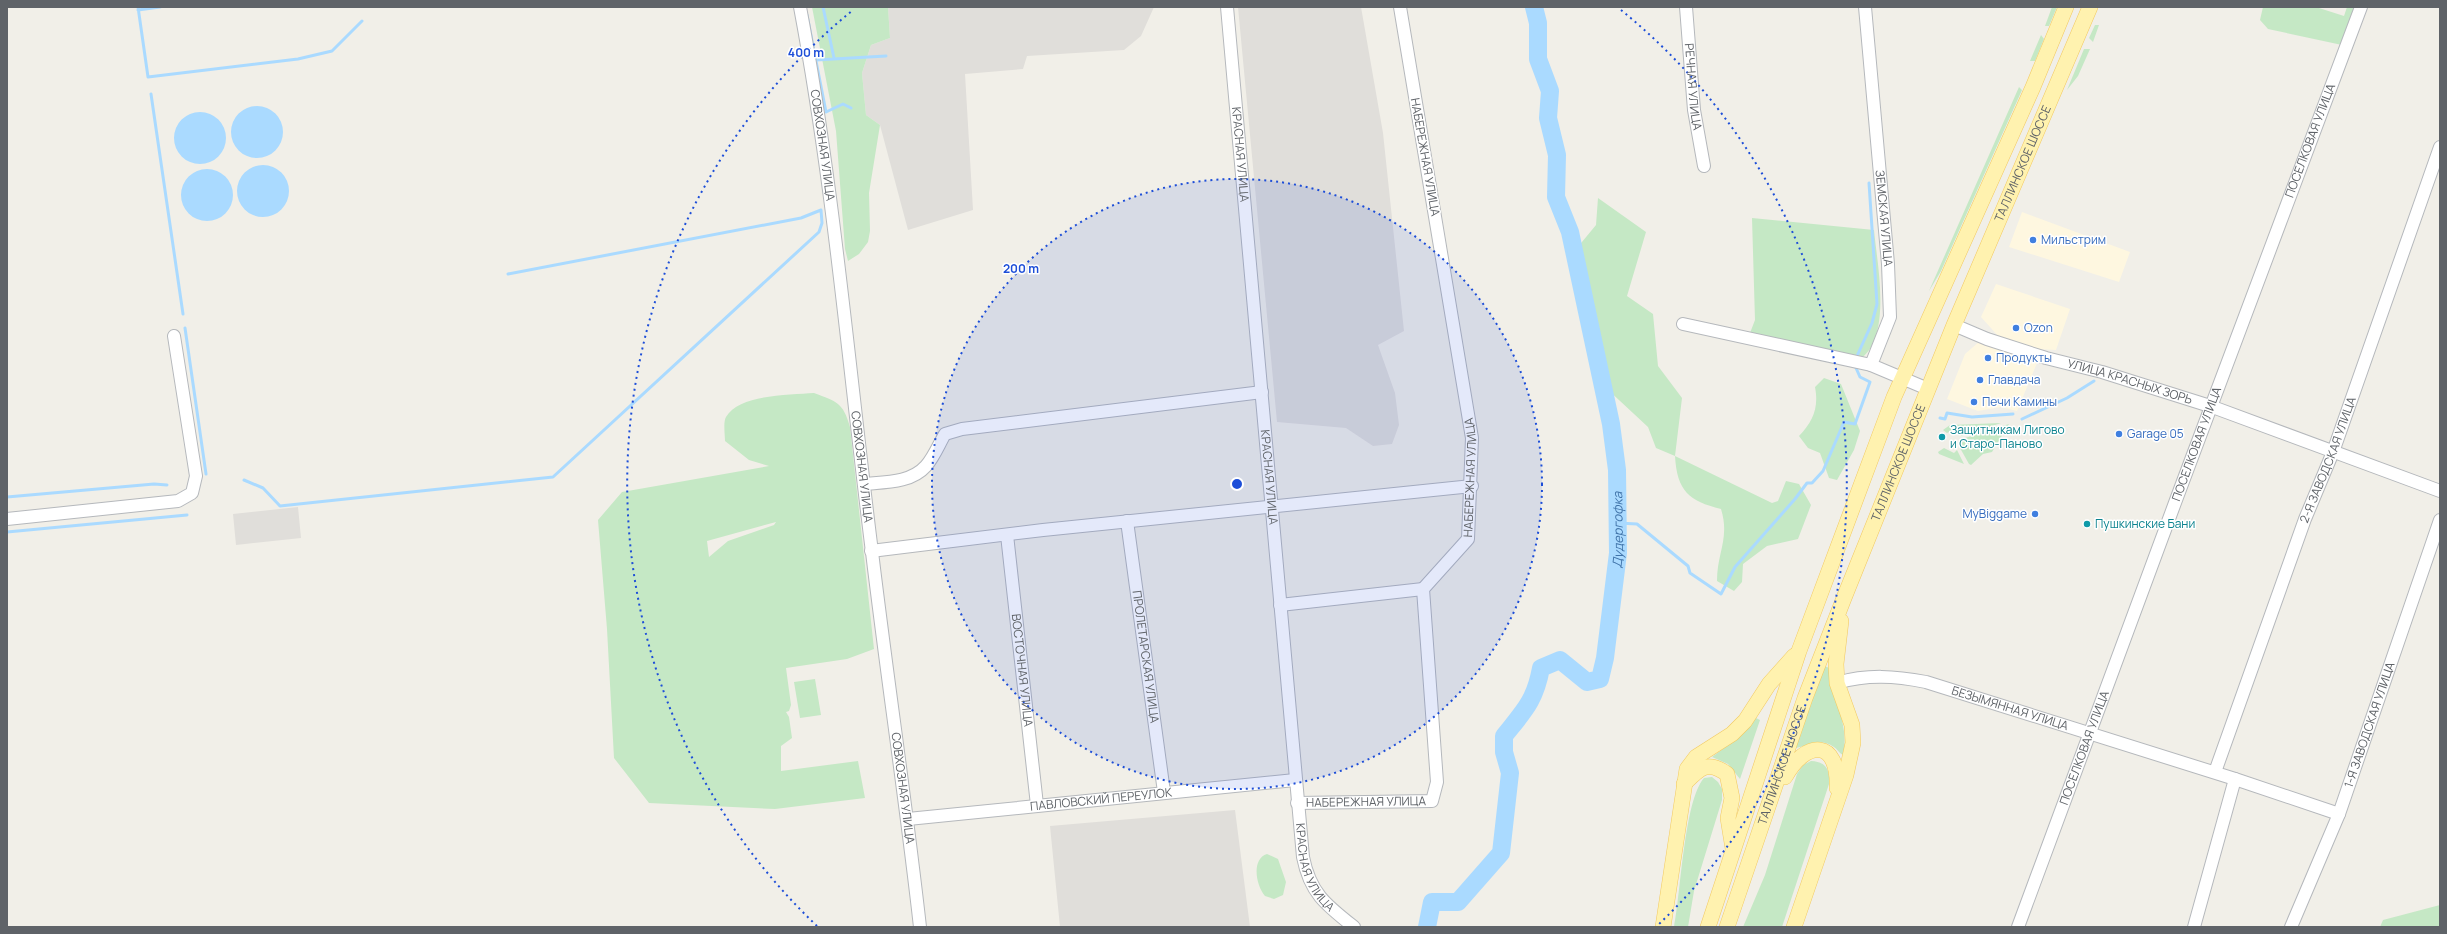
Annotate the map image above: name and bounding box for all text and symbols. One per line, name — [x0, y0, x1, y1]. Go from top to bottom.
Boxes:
street label: РЕЧНАЯ УЛИЦА — [1681, 43, 1706, 132]
text: 400 m — [788, 44, 824, 61]
street label: ПОСЕЛКОВАЯ УЛИЦА — [2281, 81, 2339, 200]
street label: СОВХОЗНАЯ УЛИЦА — [806, 88, 839, 202]
street label: НАБЕРЕЖНАЯ УЛИЦА — [1407, 96, 1444, 218]
street label: ТАЛЛИНСКОЕ ШОССЕ — [1990, 103, 2055, 224]
street label: КРАСНАЯ УЛИЦА — [1228, 106, 1253, 203]
street label: ЗЕМСКАЯ УЛИЦА — [1872, 169, 1897, 268]
place label: Мильстрим — [2041, 231, 2106, 248]
marker: Мильстрим — [2028, 235, 2038, 245]
text: 200 m — [1003, 260, 1039, 277]
place label: Ozon — [2024, 319, 2053, 336]
marker: Ozon — [2011, 323, 2021, 333]
place label: Продукты — [1996, 349, 2052, 366]
marker: Продукты — [1983, 353, 1993, 363]
street label: УЛИЦА КРАСНЫХ ЗОРЬ — [2066, 355, 2195, 408]
place label: Главдача — [1988, 371, 2040, 388]
marker: Главдача — [1975, 375, 1985, 385]
street label: ПОСЕЛКОВАЯ УЛИЦА — [2167, 384, 2225, 503]
place label: Печи Камины — [1982, 393, 2057, 410]
street label: 2-Я ЗАВОДСКАЯ УЛИЦА — [2295, 394, 2360, 525]
marker: Печи Камины — [1969, 397, 1979, 407]
street label: ТАЛЛИНСКОЕ ШОССЕ — [1867, 401, 1929, 524]
street label: СОВХОЗНАЯ УЛИЦА — [847, 410, 877, 524]
street label: НАБЕРЕЖНАЯ УЛИЦА — [1459, 416, 1481, 538]
place label: Защитникам Лигово и Старо-Паново — [1950, 421, 2065, 452]
place label: Garage 05 — [2127, 425, 2184, 442]
street label: КРАСНАЯ УЛИЦА — [1257, 429, 1282, 526]
marker: Garage 05 — [2114, 429, 2124, 439]
marker: Защитникам Лигово и Старо-Паново — [1937, 432, 1947, 442]
centre of rings — [1230, 477, 1244, 491]
water label: Дудергофка — [1607, 491, 1627, 569]
place label: MyBiggame — [1962, 505, 2027, 522]
marker: MyBiggame — [2030, 509, 2040, 519]
place label: Пушкинские Бани — [2095, 515, 2195, 532]
marker: Пушкинские Бани — [2082, 519, 2092, 529]
street label: ПРОЛЕТАРСКАЯ УЛИЦА — [1129, 589, 1164, 725]
street label: ВОСТОЧНАЯ УЛИЦА — [1008, 613, 1037, 728]
street label: 1-Я ЗАВОДСКАЯ УЛИЦА — [2340, 659, 2399, 790]
street label: БЕЗЫМЯННАЯ УЛИЦА — [1950, 682, 2071, 734]
street label: ПОСЕЛКОВАЯ УЛИЦА — [2055, 688, 2113, 807]
street label: ТАЛЛИНСКОЕ ШОССЕ — [1753, 703, 1810, 827]
street label: СОВХОЗНАЯ УЛИЦА — [888, 731, 919, 845]
street label: ПАВЛОВСКИЙ ПЕРЕУЛОК — [1029, 783, 1174, 815]
street label: НАБЕРЕЖНАЯ УЛИЦА — [1306, 792, 1426, 811]
street label: КРАСНАЯ УЛИЦА — [1292, 822, 1339, 915]

